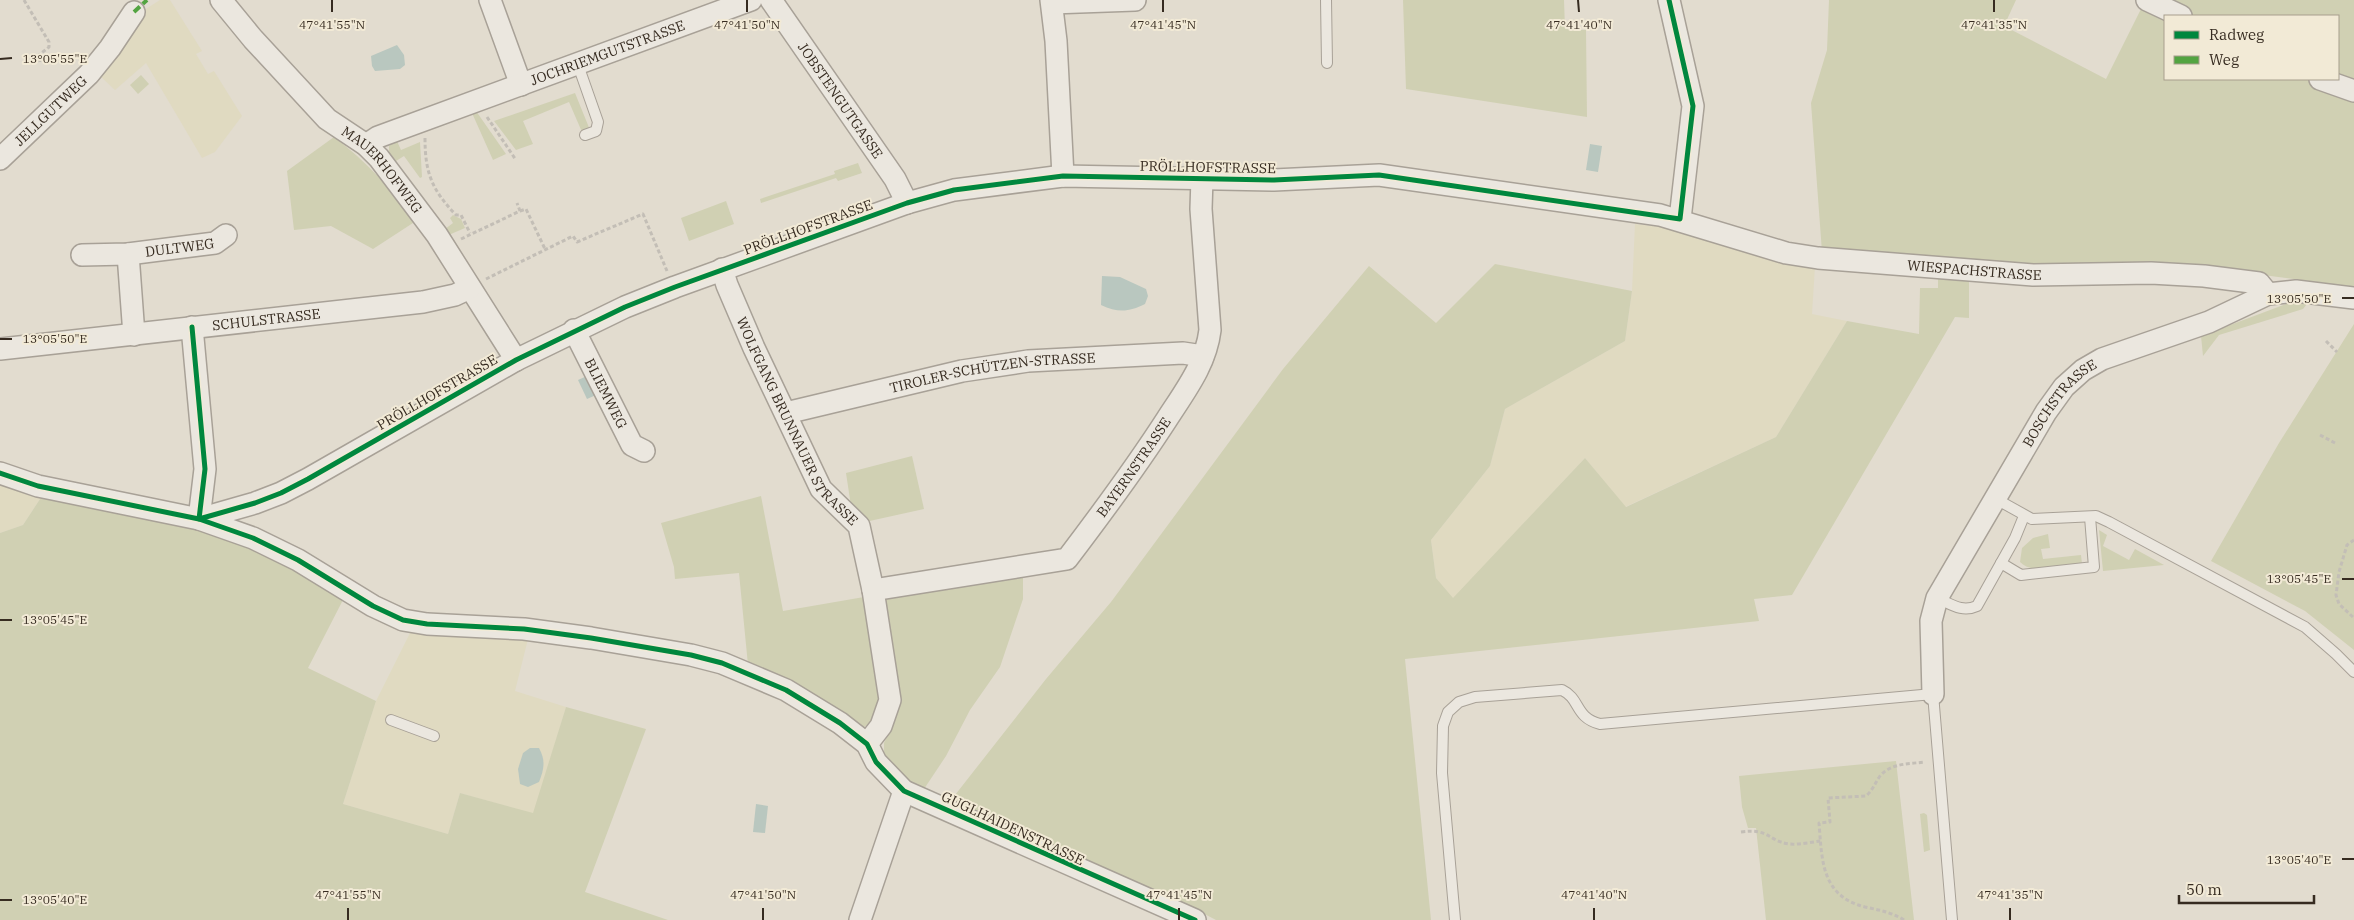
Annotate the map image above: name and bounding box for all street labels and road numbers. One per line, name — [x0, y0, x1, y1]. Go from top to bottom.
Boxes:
street label: JOCHRIEMGUTSTRASSE — [528, 16, 687, 89]
street label: JOBSTENGUTGASSE — [794, 39, 887, 162]
street label: JELLGUTWEG — [10, 72, 91, 150]
street label: MAUERHOFWEG — [338, 122, 426, 217]
street label: PRÖLLHOFSTRASSE — [1140, 157, 1276, 177]
street label: PRÖLLHOFSTRASSE — [741, 195, 875, 259]
street label: DULTWEG — [144, 234, 215, 261]
street label: WIESPACHSTRASSE — [1906, 256, 2042, 284]
street label: SCHULSTRASSE — [211, 304, 321, 334]
street label: WOLFGANG BRUNNAUER STRASSE — [733, 314, 862, 529]
street label: TIROLER-SCHÜTZEN-STRASSE — [888, 349, 1096, 397]
street label: PRÖLLHOFSTRASSE — [374, 350, 500, 434]
street label: BLIEMWEG — [581, 355, 631, 432]
street label: BOSCHSTRASSE — [2018, 355, 2100, 450]
street label: BAYERNSTRASSE — [1093, 414, 1175, 521]
street label: GUGLHAIDENSTRASSE — [939, 787, 1087, 869]

